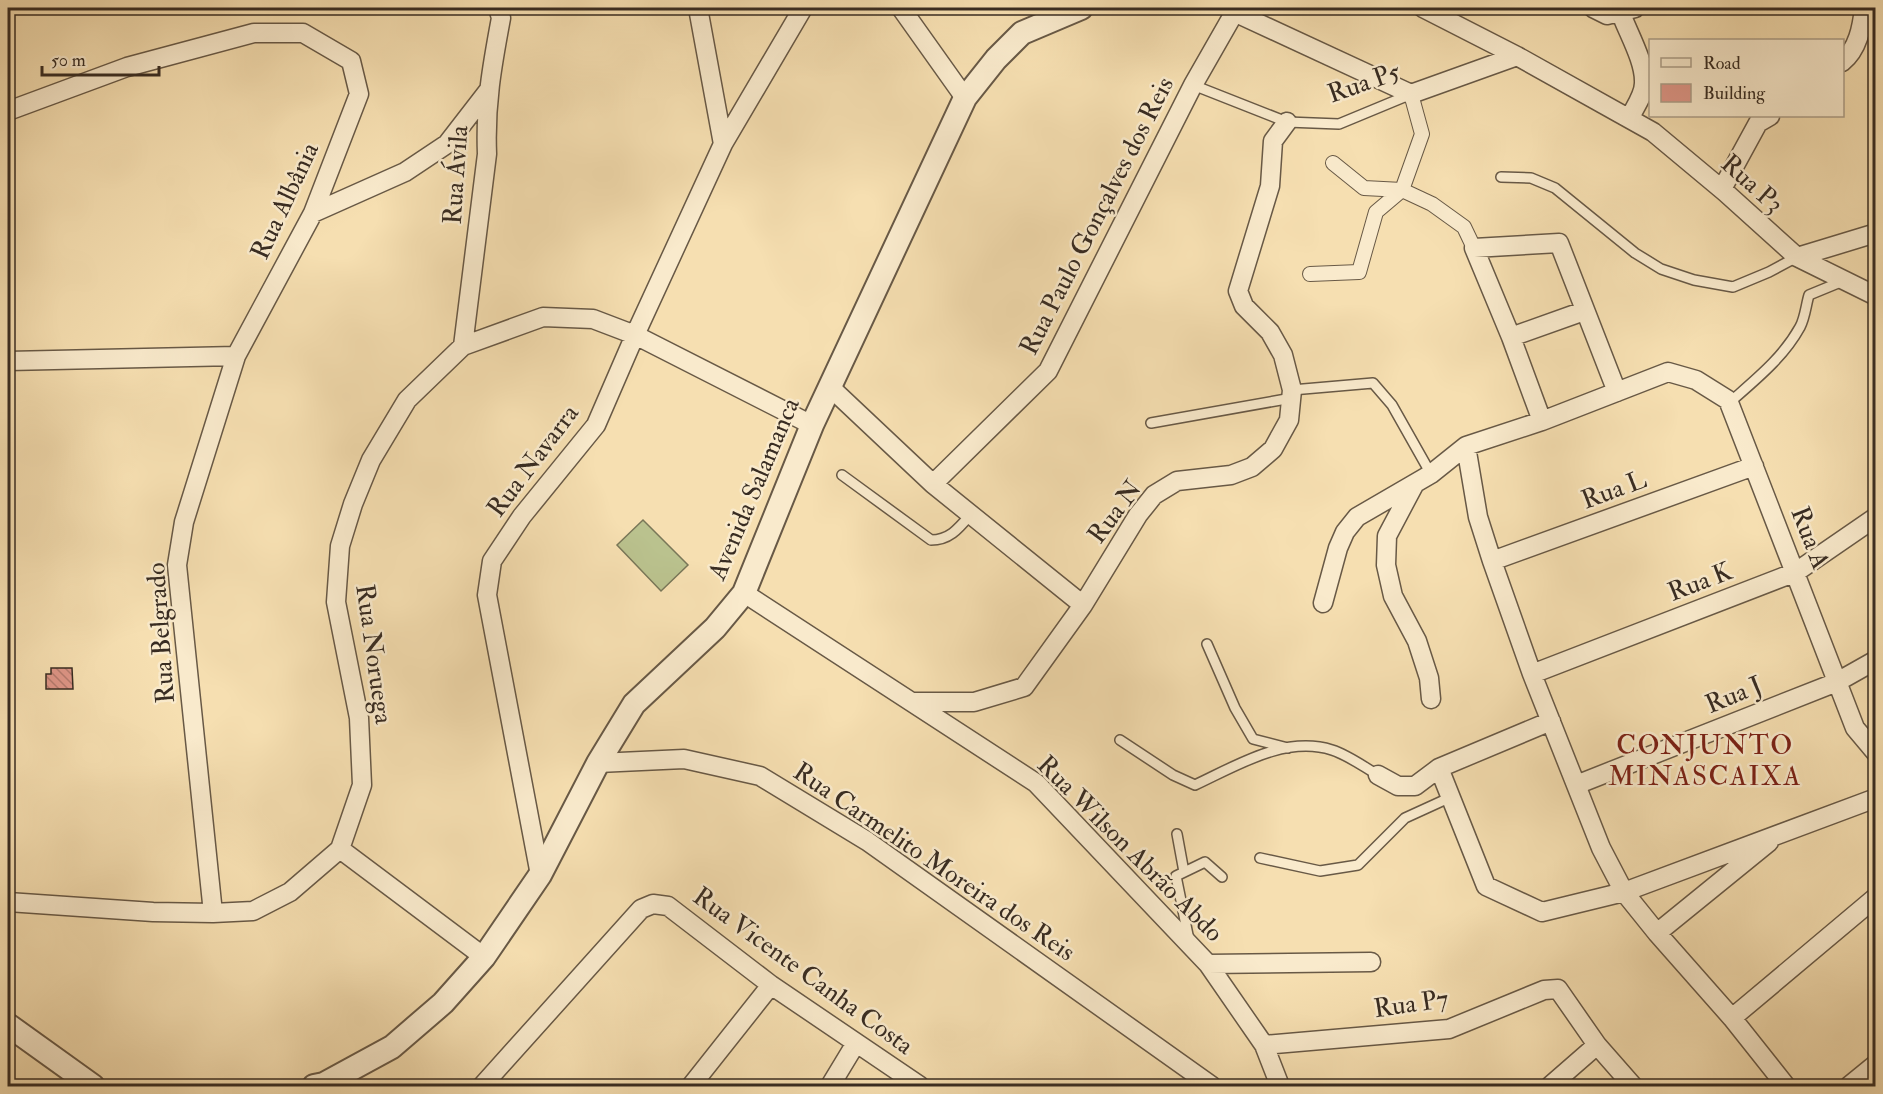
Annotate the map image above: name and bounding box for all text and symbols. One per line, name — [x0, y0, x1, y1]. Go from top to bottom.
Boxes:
scale bar — [42, 39, 159, 77]
legend — [1649, 39, 1844, 117]
text: 50 m — [51, 49, 86, 72]
text: Road — [1703, 52, 1741, 75]
street label: Rua P5 — [1324, 56, 1405, 110]
street label: Rua Paulo Gonçalves dos Reis — [1013, 72, 1181, 360]
text: Building — [1703, 82, 1766, 105]
street label: Rua Ávila — [435, 124, 475, 226]
street label: Rua Albânia — [244, 137, 326, 265]
street label: Rua P3 — [1714, 148, 1790, 220]
street label: Avenida Salamanca — [701, 393, 807, 586]
street label: Rua Navarra — [480, 398, 586, 524]
street label: Rua L — [1577, 463, 1651, 516]
street label: Rua N — [1081, 473, 1150, 550]
street label: Rua A — [1784, 502, 1837, 574]
street label: Rua K — [1663, 555, 1737, 609]
street label: Rua Belgrado — [140, 562, 182, 704]
street label: Rua Noruega — [348, 582, 400, 726]
street label: Rua J — [1701, 669, 1767, 721]
district label: CONJUNTO MINASCAIXA — [1608, 729, 1802, 793]
street label: Rua Wilson Abrão Abdo — [1030, 749, 1230, 949]
street label: Rua Carmelito Moreira dos Reis — [787, 756, 1081, 968]
street label: Rua Vicente Canha Costa — [686, 880, 920, 1062]
street label: Rua P7 — [1372, 983, 1450, 1025]

